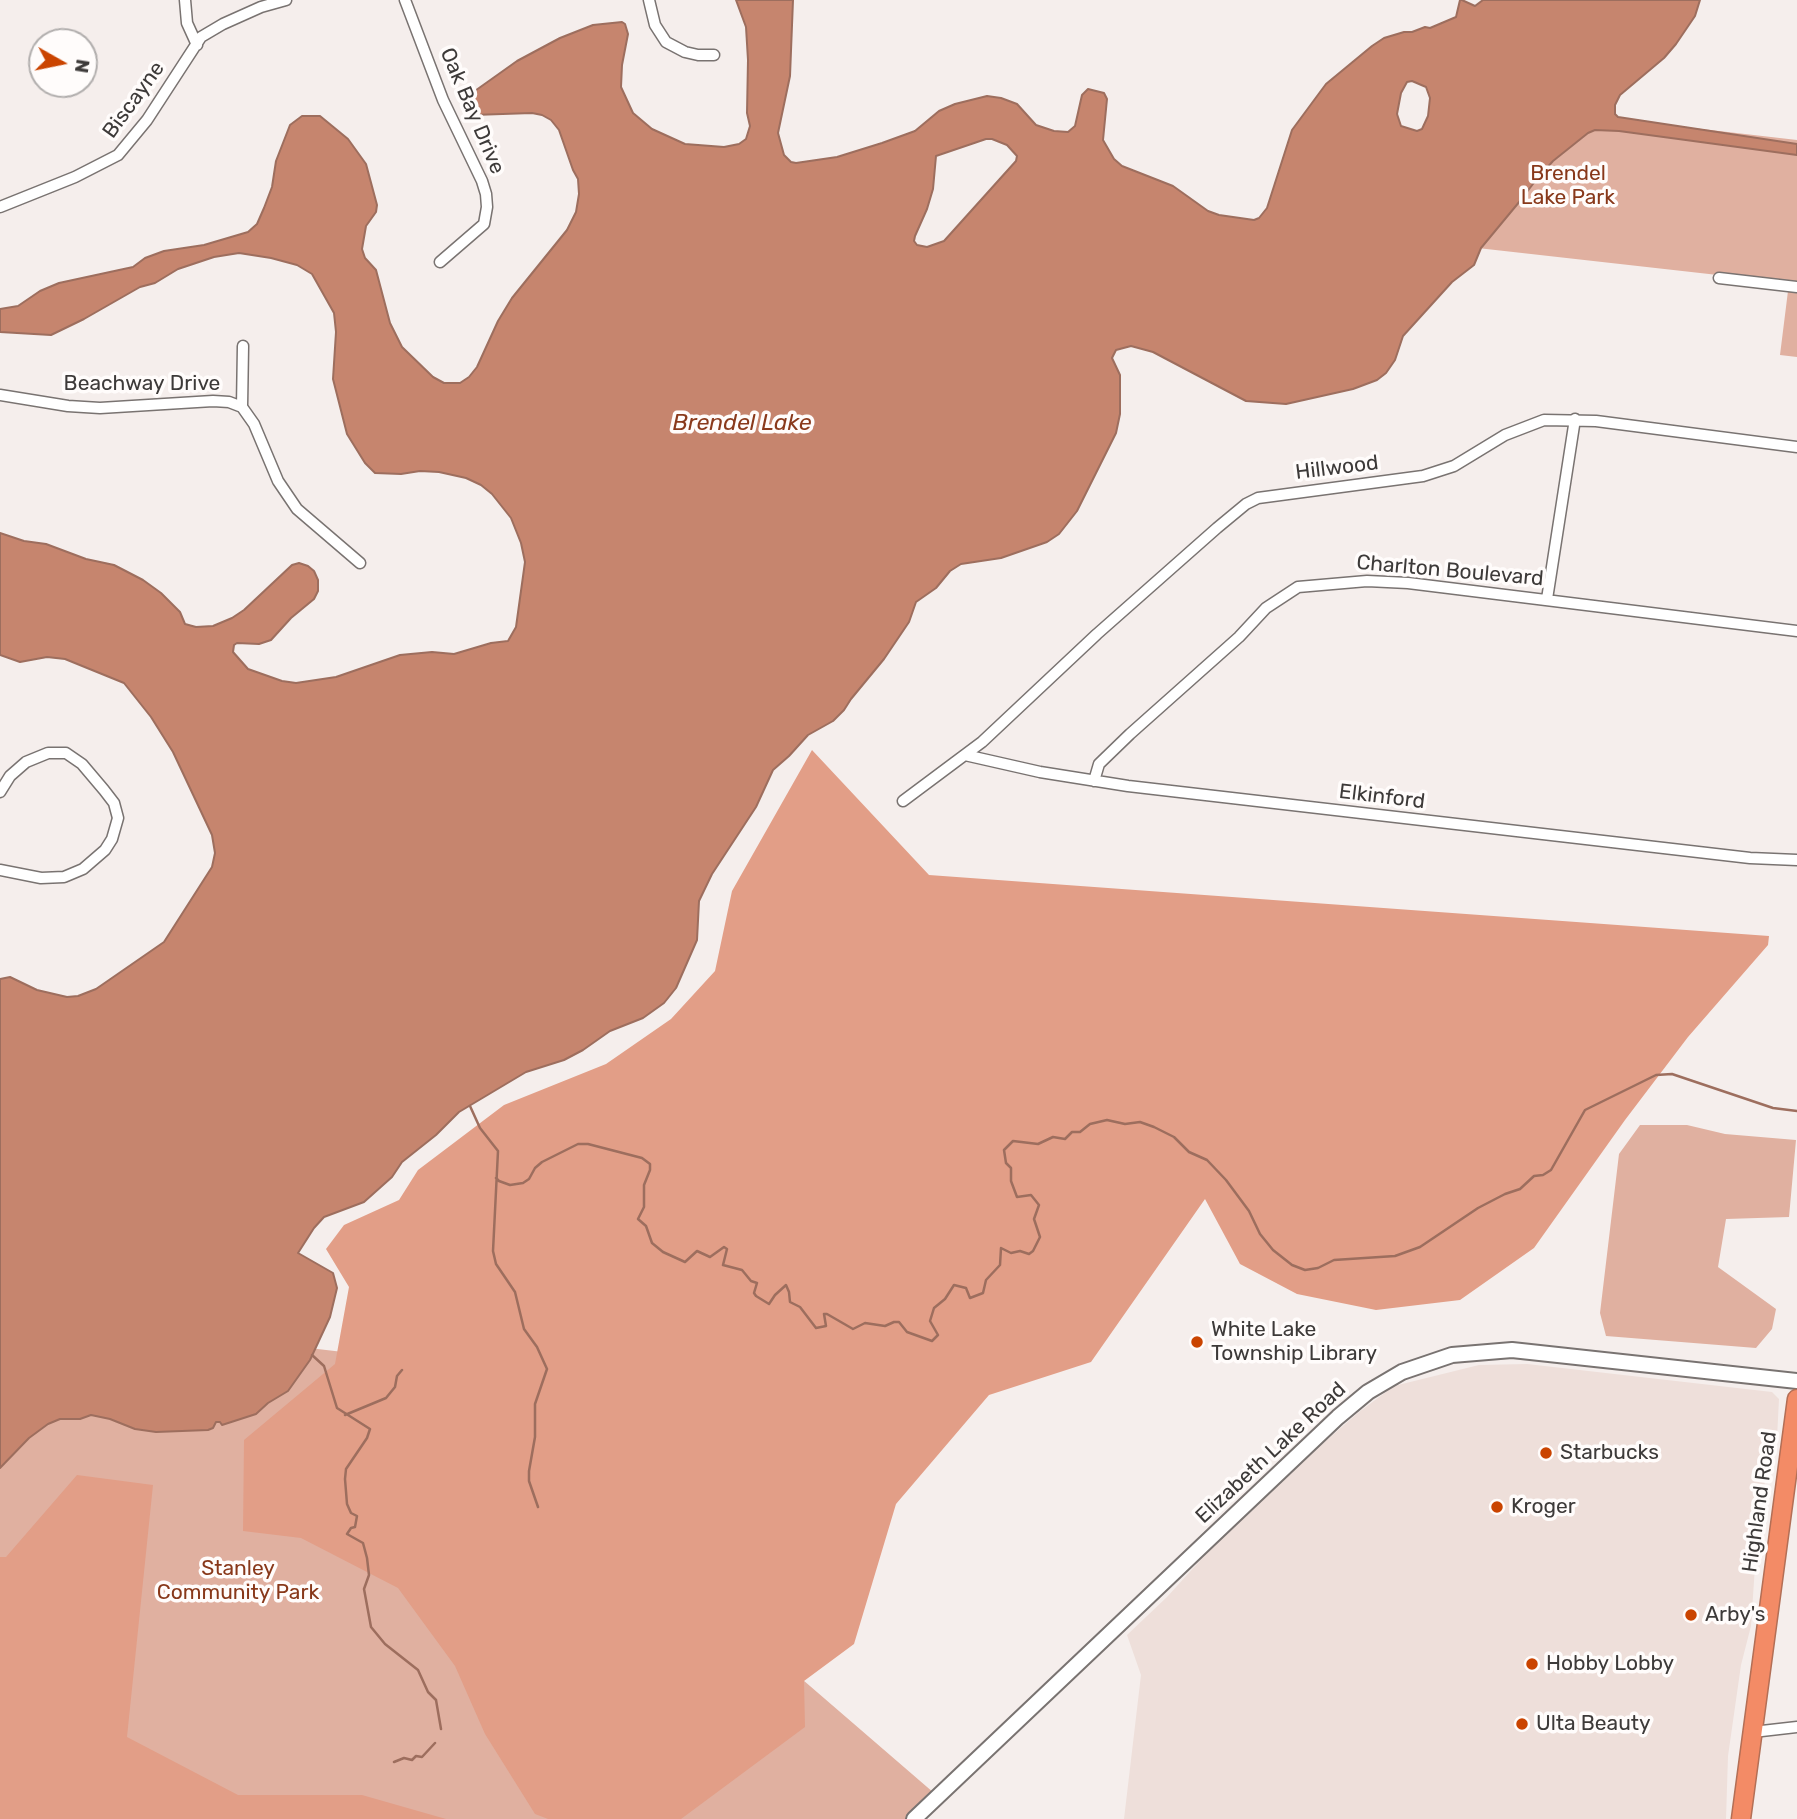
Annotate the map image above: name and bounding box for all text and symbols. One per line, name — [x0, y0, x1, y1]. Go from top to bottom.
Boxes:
north arrow — [28, 28, 98, 98]
street label: Oak Bay Drive — [434, 44, 510, 178]
text: N — [70, 57, 95, 75]
street label: Biscayne — [98, 57, 170, 143]
park label: Brendel Lake Park — [1521, 161, 1615, 211]
street label: Beachway Drive — [64, 371, 220, 397]
water label: Brendel Lake — [672, 409, 812, 437]
street label: Hillwood — [1294, 450, 1380, 486]
street label: Charlton Boulevard — [1355, 550, 1545, 592]
street label: Elkinford — [1338, 779, 1426, 815]
place label: White Lake Township Library — [1211, 1317, 1377, 1367]
marker: White Lake Township Library — [1189, 1334, 1205, 1350]
street label: Elizabeth Lake Road — [1191, 1377, 1351, 1529]
street label: Highland Road — [1738, 1430, 1782, 1574]
place label: Starbucks — [1560, 1440, 1659, 1466]
marker: Starbucks — [1538, 1445, 1554, 1461]
place label: Kroger — [1511, 1494, 1576, 1520]
marker: Kroger — [1489, 1499, 1505, 1515]
park label: Stanley Community Park — [157, 1556, 319, 1606]
place label: Arby's — [1705, 1602, 1766, 1628]
marker: Arby's — [1683, 1607, 1699, 1623]
place label: Hobby Lobby — [1546, 1651, 1674, 1677]
marker: Hobby Lobby — [1524, 1656, 1540, 1672]
place label: Ulta Beauty — [1536, 1711, 1651, 1737]
marker: Ulta Beauty — [1514, 1716, 1530, 1732]

